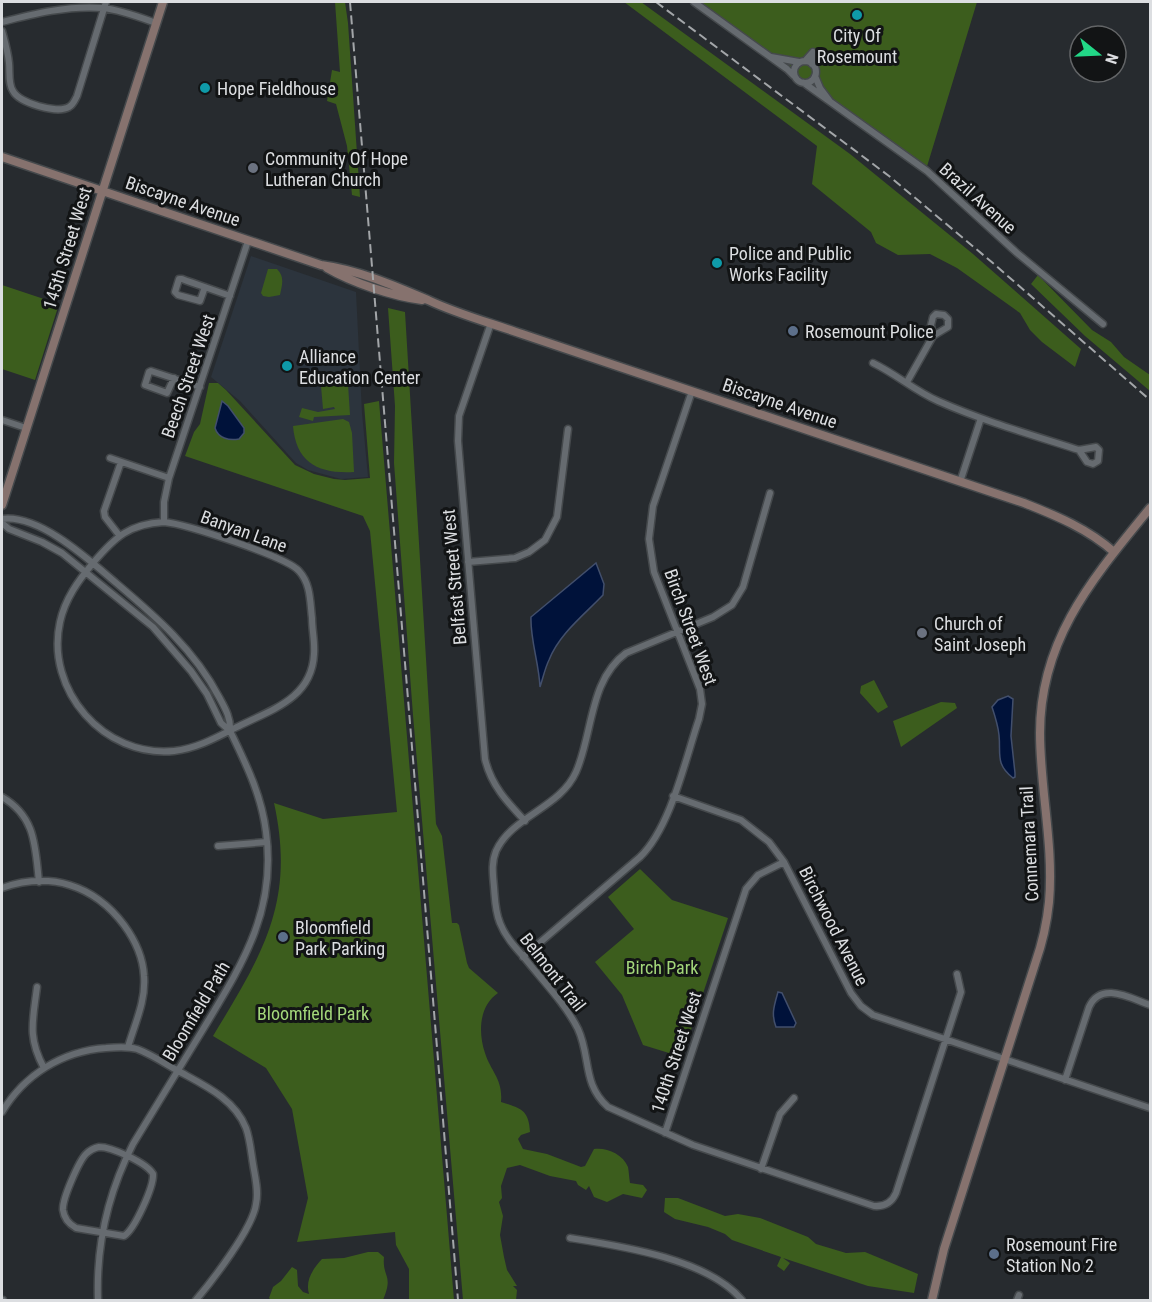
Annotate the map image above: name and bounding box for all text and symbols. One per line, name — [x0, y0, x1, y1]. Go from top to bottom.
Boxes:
marker: City Of Rosemount — [850, 8, 864, 22]
north arrow — [1068, 24, 1128, 84]
place label: City Of Rosemount — [817, 25, 897, 67]
text: N — [1101, 51, 1122, 66]
place label: Hope Fieldhouse — [217, 78, 336, 99]
marker: Hope Fieldhouse — [198, 81, 212, 95]
place label: Community Of Hope Lutheran Church — [265, 148, 408, 190]
street label: Brazil Avenue — [935, 158, 1021, 238]
marker: Community Of Hope Lutheran Church — [246, 161, 260, 175]
street label: Biscayne Avenue — [123, 172, 243, 230]
street label: 145th Street West — [38, 184, 96, 312]
place label: Police and Public Works Facility — [729, 243, 852, 285]
marker: Police and Public Works Facility — [710, 256, 724, 270]
street label: Beech Street West — [157, 311, 219, 441]
place label: Rosemount Police — [805, 321, 934, 342]
marker: Rosemount Police — [786, 324, 800, 338]
place label: Alliance Education Center — [299, 346, 421, 388]
marker: Alliance Education Center — [280, 359, 294, 373]
street label: Biscayne Avenue — [720, 374, 840, 432]
street label: Banyan Lane — [198, 506, 290, 556]
street label: Belfast Street West — [438, 508, 470, 646]
street label: Birch Street West — [660, 566, 722, 688]
place label: Church of Saint Joseph — [934, 613, 1026, 655]
marker: Church of Saint Joseph — [915, 626, 929, 640]
street label: Connemara Trail — [1015, 786, 1043, 902]
street label: Birchwood Avenue — [795, 863, 873, 989]
place label: Bloomfield Park Parking — [295, 917, 385, 959]
street label: Belmont Trail — [516, 929, 590, 1015]
marker: Bloomfield Park Parking — [276, 930, 290, 944]
street label: Bloomfield Path — [158, 957, 234, 1065]
park label: Birch Park — [626, 957, 698, 978]
street label: 140th Street West — [646, 989, 706, 1115]
park label: Bloomfield Park — [257, 1003, 369, 1024]
place label: Rosemount Fire Station No 2 — [1006, 1234, 1117, 1276]
marker: Rosemount Fire Station No 2 — [987, 1247, 1001, 1261]

